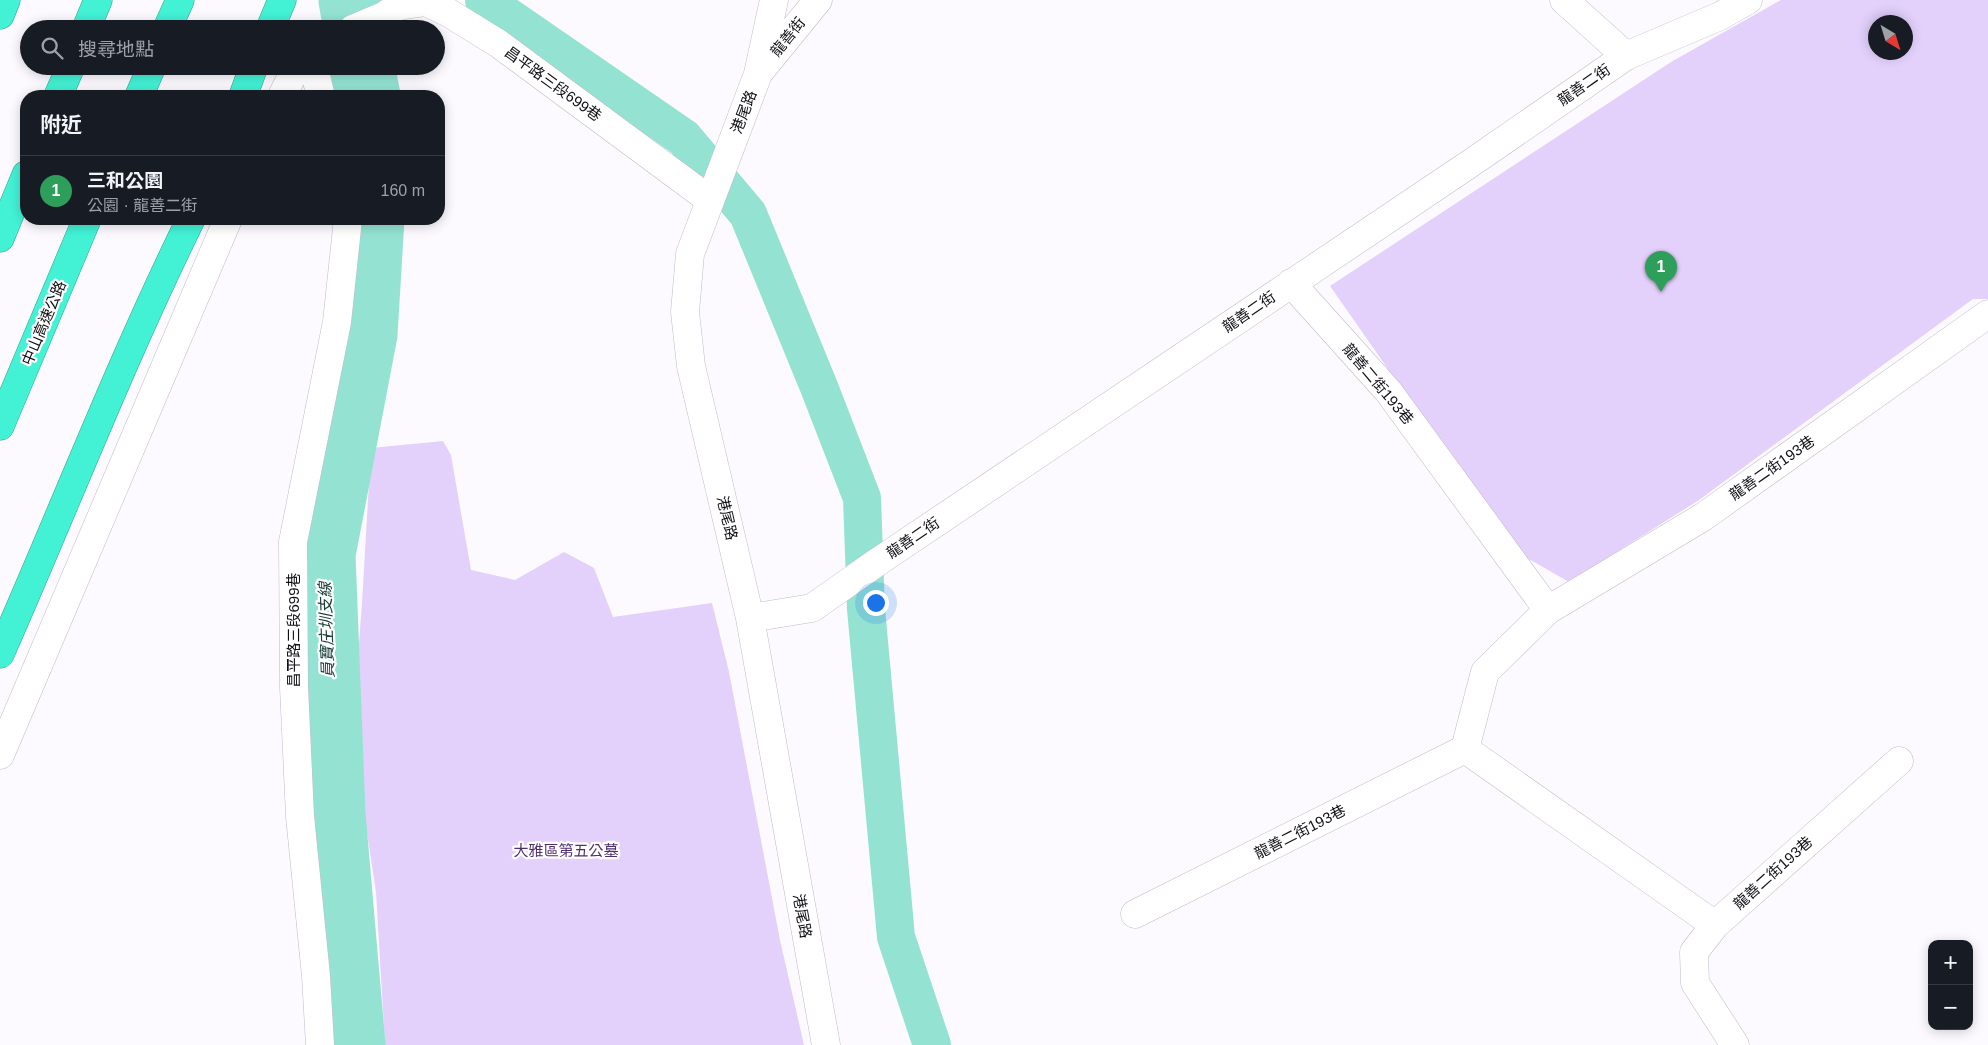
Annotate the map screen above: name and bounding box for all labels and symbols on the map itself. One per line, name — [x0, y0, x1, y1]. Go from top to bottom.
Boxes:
street label: 龍善街 — [767, 14, 808, 60]
north arrow — [1868, 15, 1913, 60]
street label: 昌平路三段699巷 — [502, 43, 605, 124]
street label: 龍善二街 — [1554, 60, 1613, 109]
street label: 港尾路 — [728, 88, 760, 136]
pin: 1 — [1645, 251, 1677, 292]
street label: 中山高速公路 — [18, 278, 69, 368]
street label: 龍善二街 — [1219, 288, 1278, 335]
street label: 龍善二街193巷 — [1340, 340, 1417, 427]
street label: 龍善二街193巷 — [1726, 432, 1818, 503]
street label: 港尾路 — [714, 494, 741, 542]
street label: 龍善二街 — [883, 514, 942, 561]
street label: 昌平路三段699巷 — [285, 572, 302, 688]
water label: 員寶庄圳支線 — [316, 580, 337, 678]
your location — [863, 590, 889, 616]
street label: 龍善二街193巷 — [1251, 801, 1348, 862]
street label: 龍善二街193巷 — [1730, 833, 1816, 912]
park label: 大雅區第五公墓 — [513, 842, 619, 859]
street label: 港尾路 — [790, 892, 815, 940]

